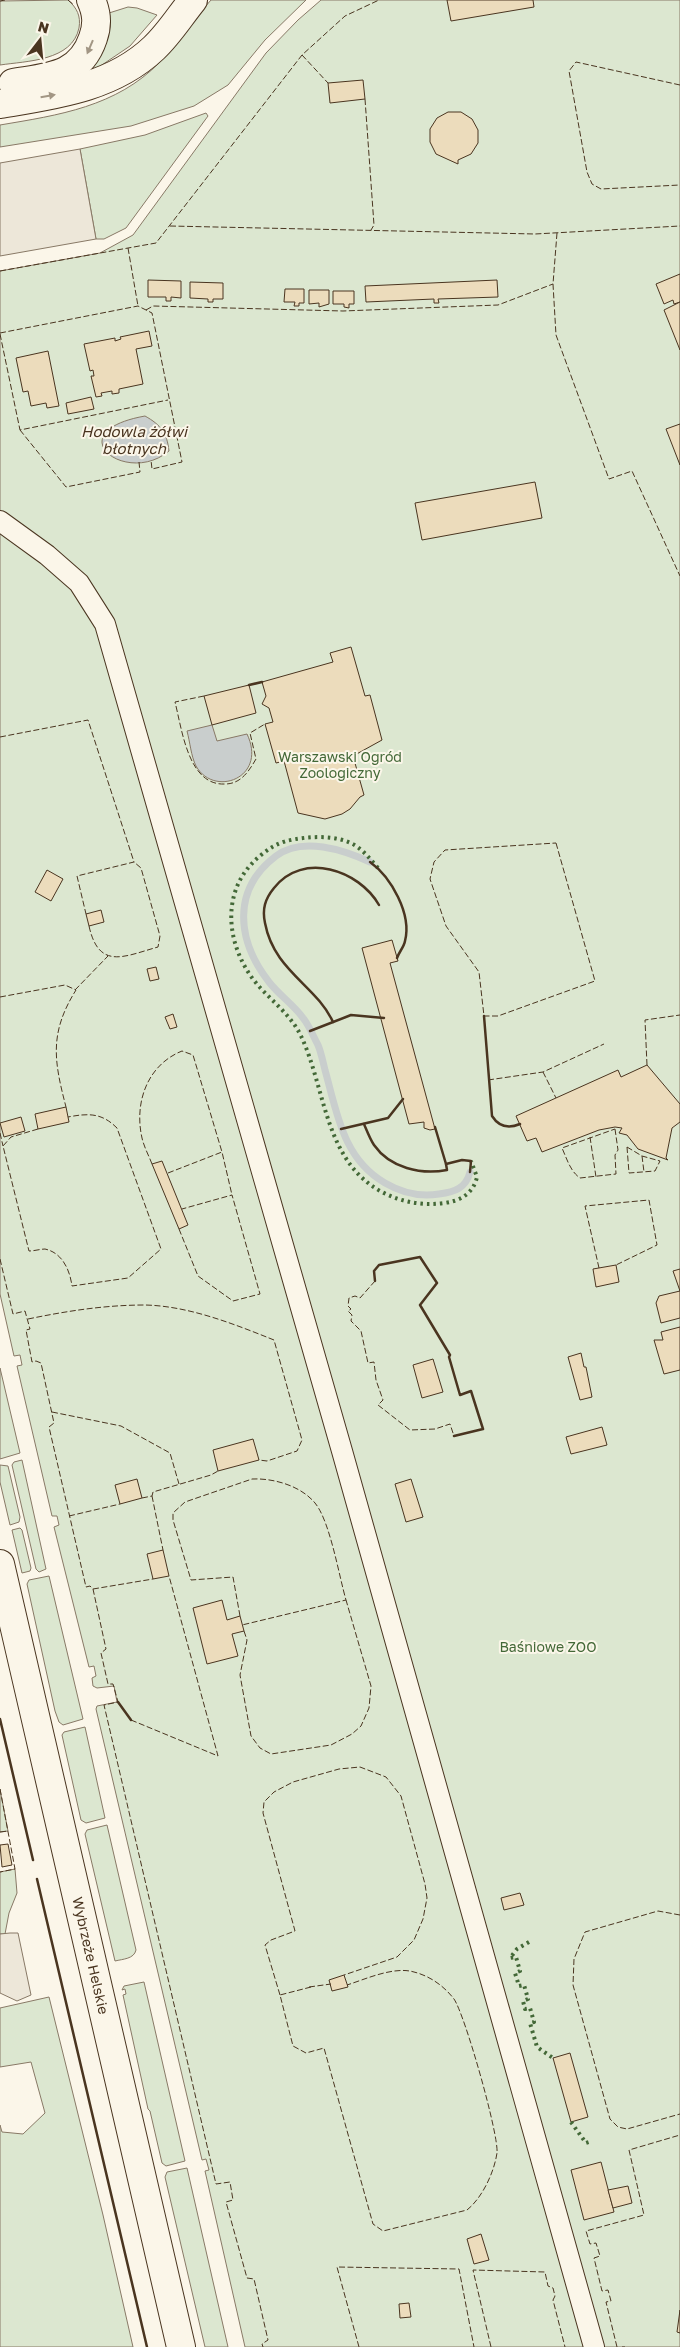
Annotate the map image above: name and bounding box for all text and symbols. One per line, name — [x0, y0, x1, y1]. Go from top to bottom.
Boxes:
north arrow — [15, 15, 65, 65]
text: N — [36, 17, 51, 37]
one-way arrow — [85, 39, 93, 54]
one-way arrow — [40, 91, 56, 99]
water label: Hodowla żółwi błotnych — [81, 422, 189, 458]
park label: Warszawski Ogród Zoologiczny — [278, 748, 402, 781]
park label: Baśniowe ZOO — [499, 1638, 597, 1655]
street label: Wybrzeże Helskie — [69, 1895, 113, 2016]

